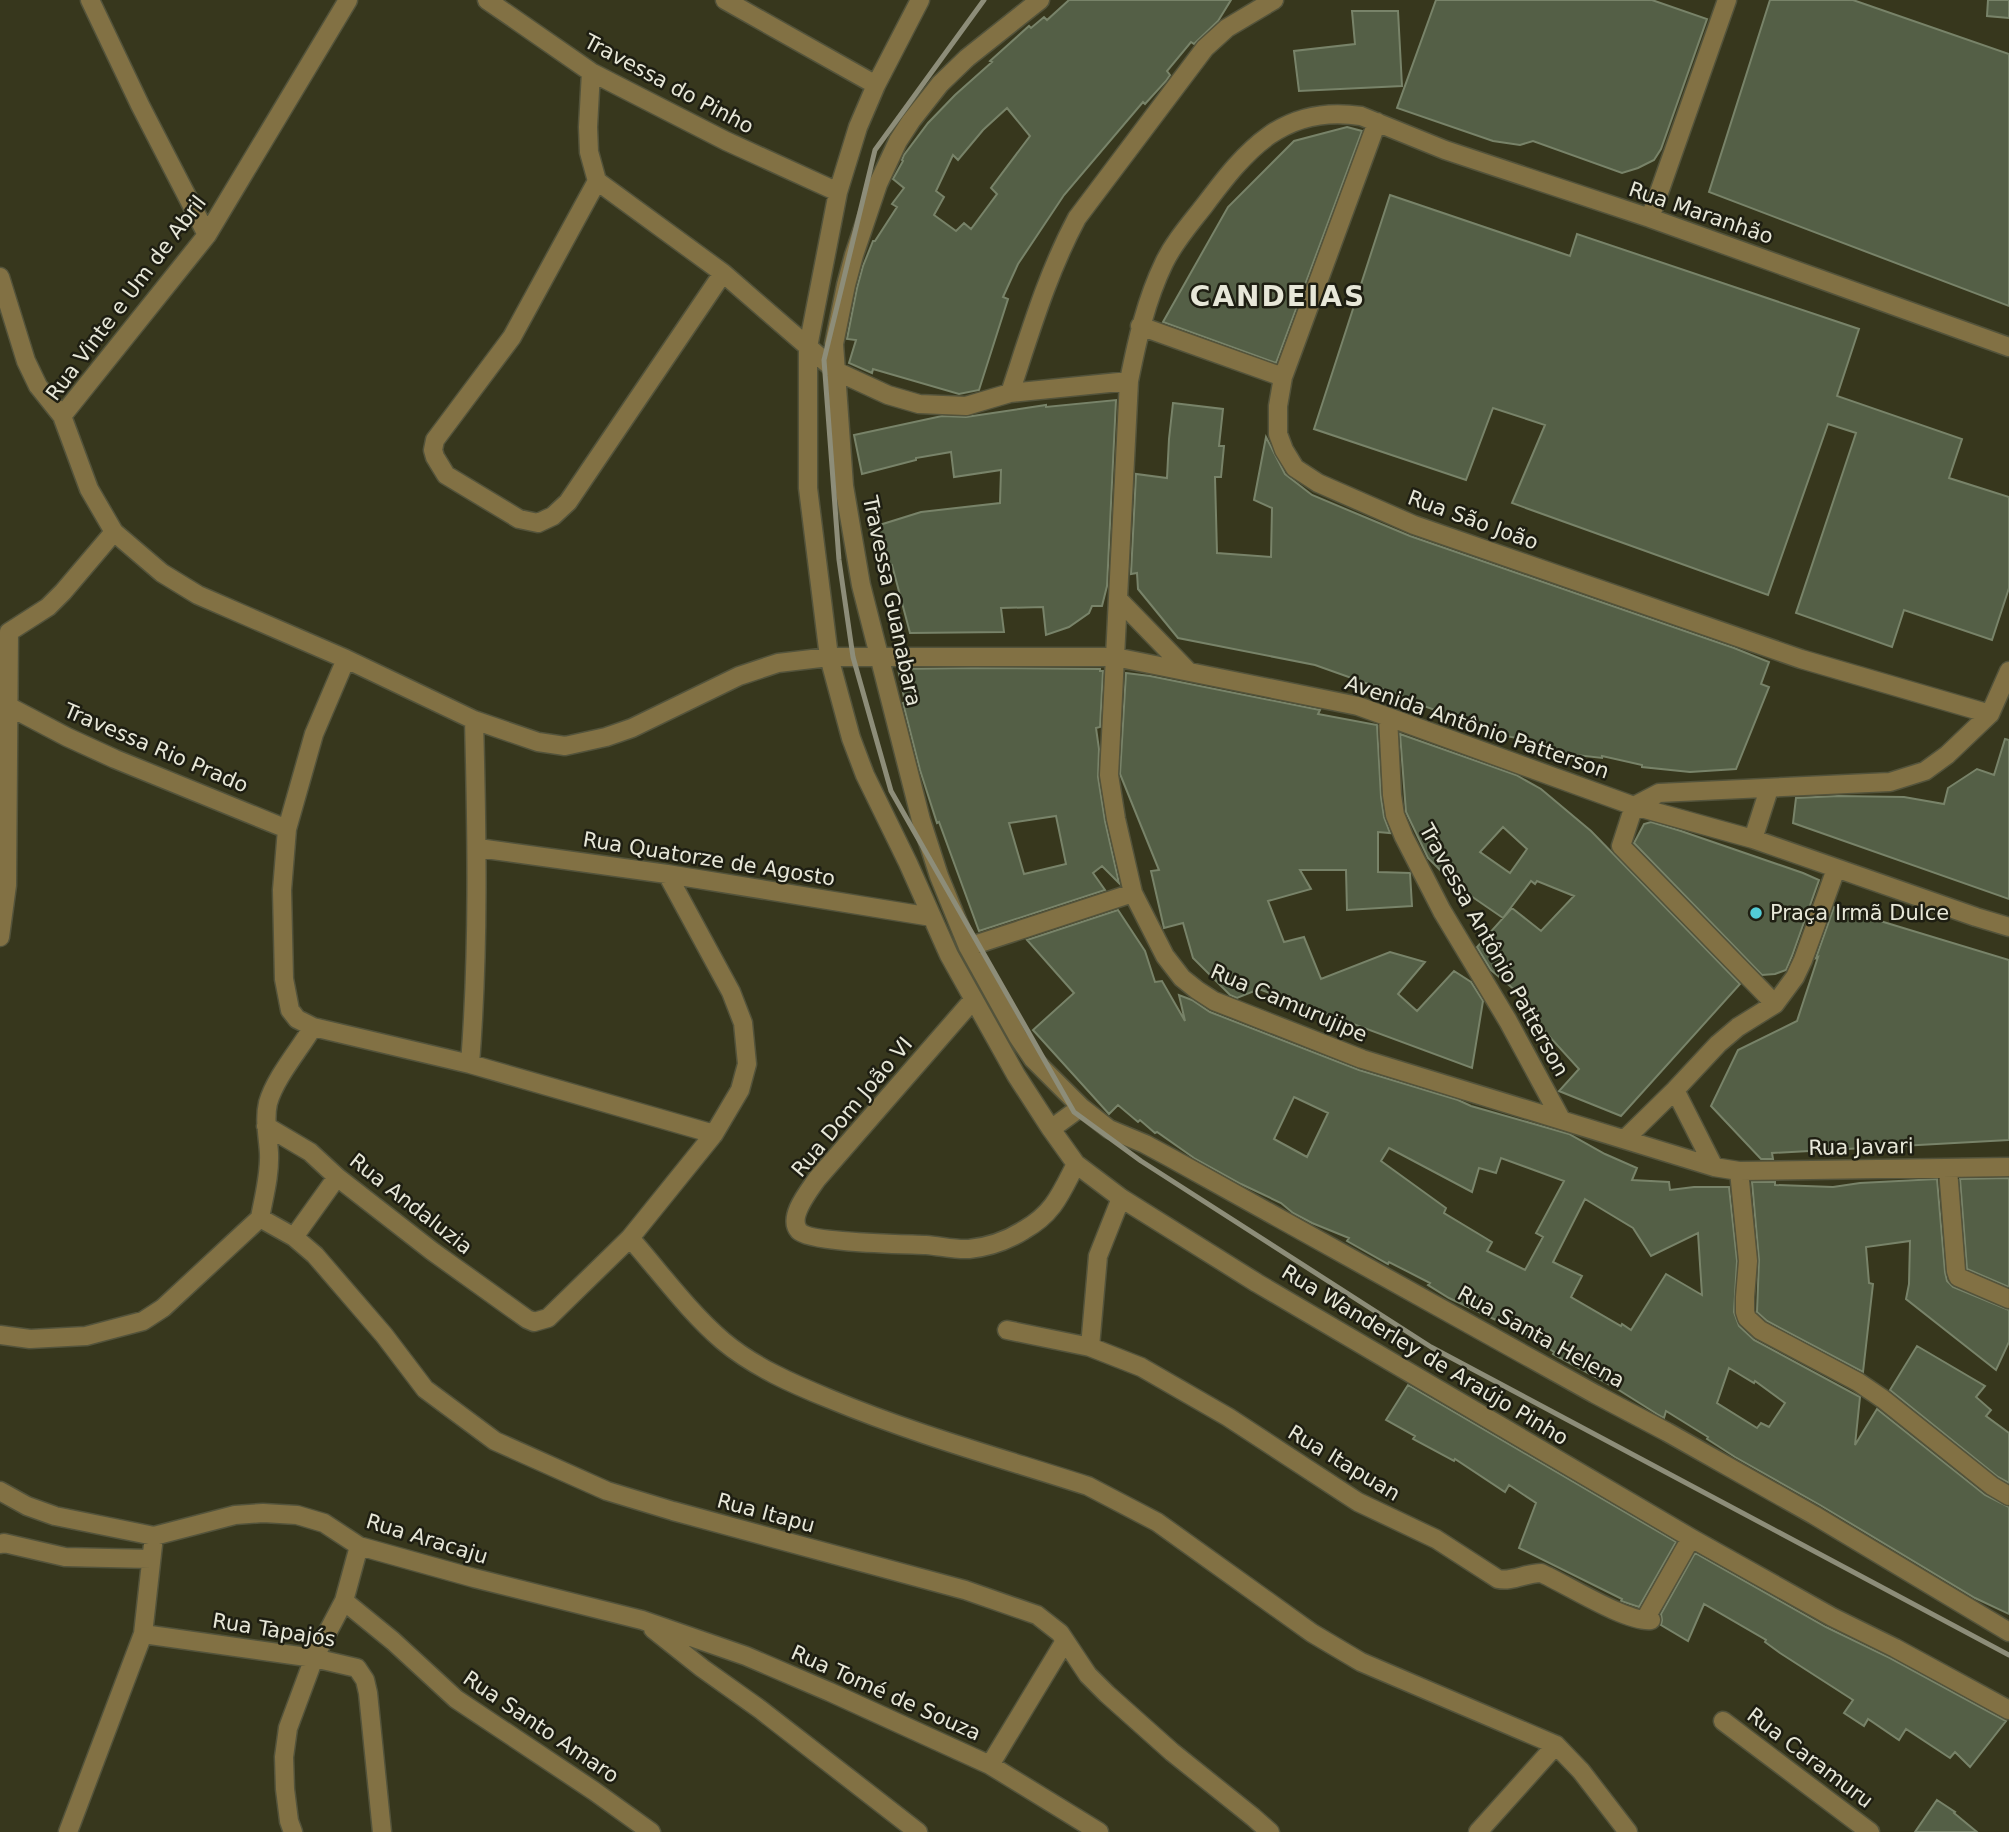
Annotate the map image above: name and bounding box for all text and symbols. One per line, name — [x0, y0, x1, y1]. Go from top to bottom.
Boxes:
street label: Travessa do Pinho — [579, 29, 758, 139]
street label: Rua Maranhão — [1626, 177, 1776, 249]
street label: Rua Vinte e Um de Abril — [41, 191, 211, 405]
district label: CANDEIAS — [1190, 280, 1366, 313]
street label: Rua São João — [1405, 485, 1541, 555]
street label: Travessa Guanabara — [858, 493, 926, 708]
street label: Avenida Antônio Patterson — [1342, 670, 1612, 784]
street label: Travessa Rio Prado — [59, 698, 252, 798]
street label: Travessa Antônio Patterson — [1414, 819, 1574, 1081]
street label: Rua Quatorze de Agosto — [581, 827, 837, 891]
place label: Praça Irmã Dulce — [1770, 901, 1949, 925]
marker: Praça Irmã Dulce — [1748, 905, 1764, 921]
street label: Rua Camurujipe — [1207, 959, 1371, 1047]
street label: Rua Dom João VI — [787, 1032, 917, 1182]
street label: Rua Javari — [1808, 1134, 1914, 1160]
street label: Rua Andaluzia — [345, 1149, 477, 1259]
street label: Rua Wanderley de Araújo Pinho — [1277, 1260, 1573, 1450]
street label: Rua Santa Helena — [1453, 1281, 1629, 1393]
street label: Rua Itapuan — [1284, 1420, 1404, 1506]
street label: Rua Itapu — [714, 1488, 818, 1538]
street label: Rua Aracaju — [363, 1509, 491, 1569]
street label: Rua Tapajós — [211, 1608, 337, 1652]
street label: Rua Tomé de Souza — [787, 1640, 985, 1746]
street label: Rua Santo Amaro — [459, 1666, 623, 1788]
street label: Rua Caramuru — [1742, 1703, 1878, 1813]

